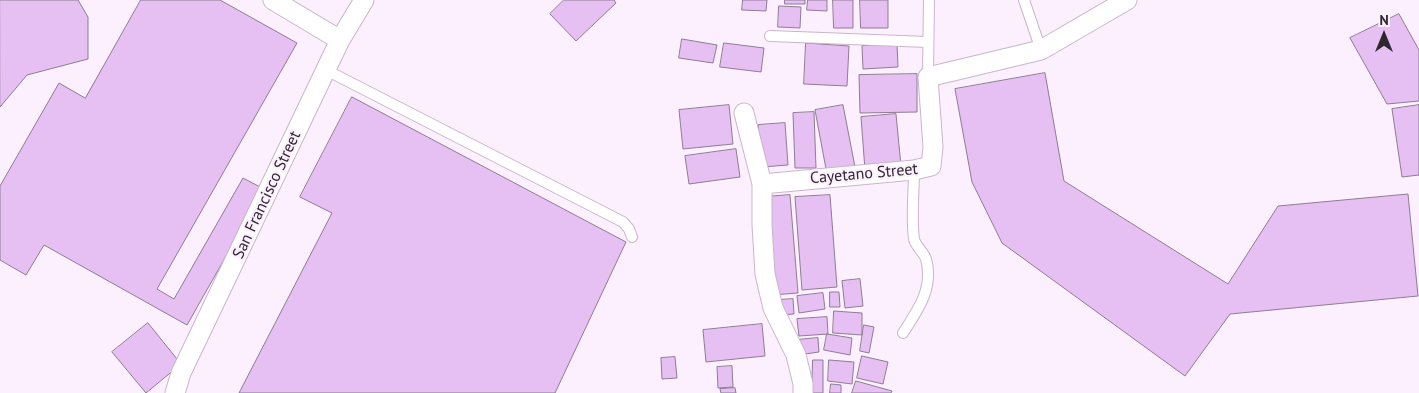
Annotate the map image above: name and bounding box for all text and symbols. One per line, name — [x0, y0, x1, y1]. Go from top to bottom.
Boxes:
north arrow — [1359, 10, 1409, 60]
text: N — [1379, 11, 1389, 29]
street label: San Francisco Street — [229, 128, 305, 262]
street label: Cayetano Street — [809, 160, 919, 188]

